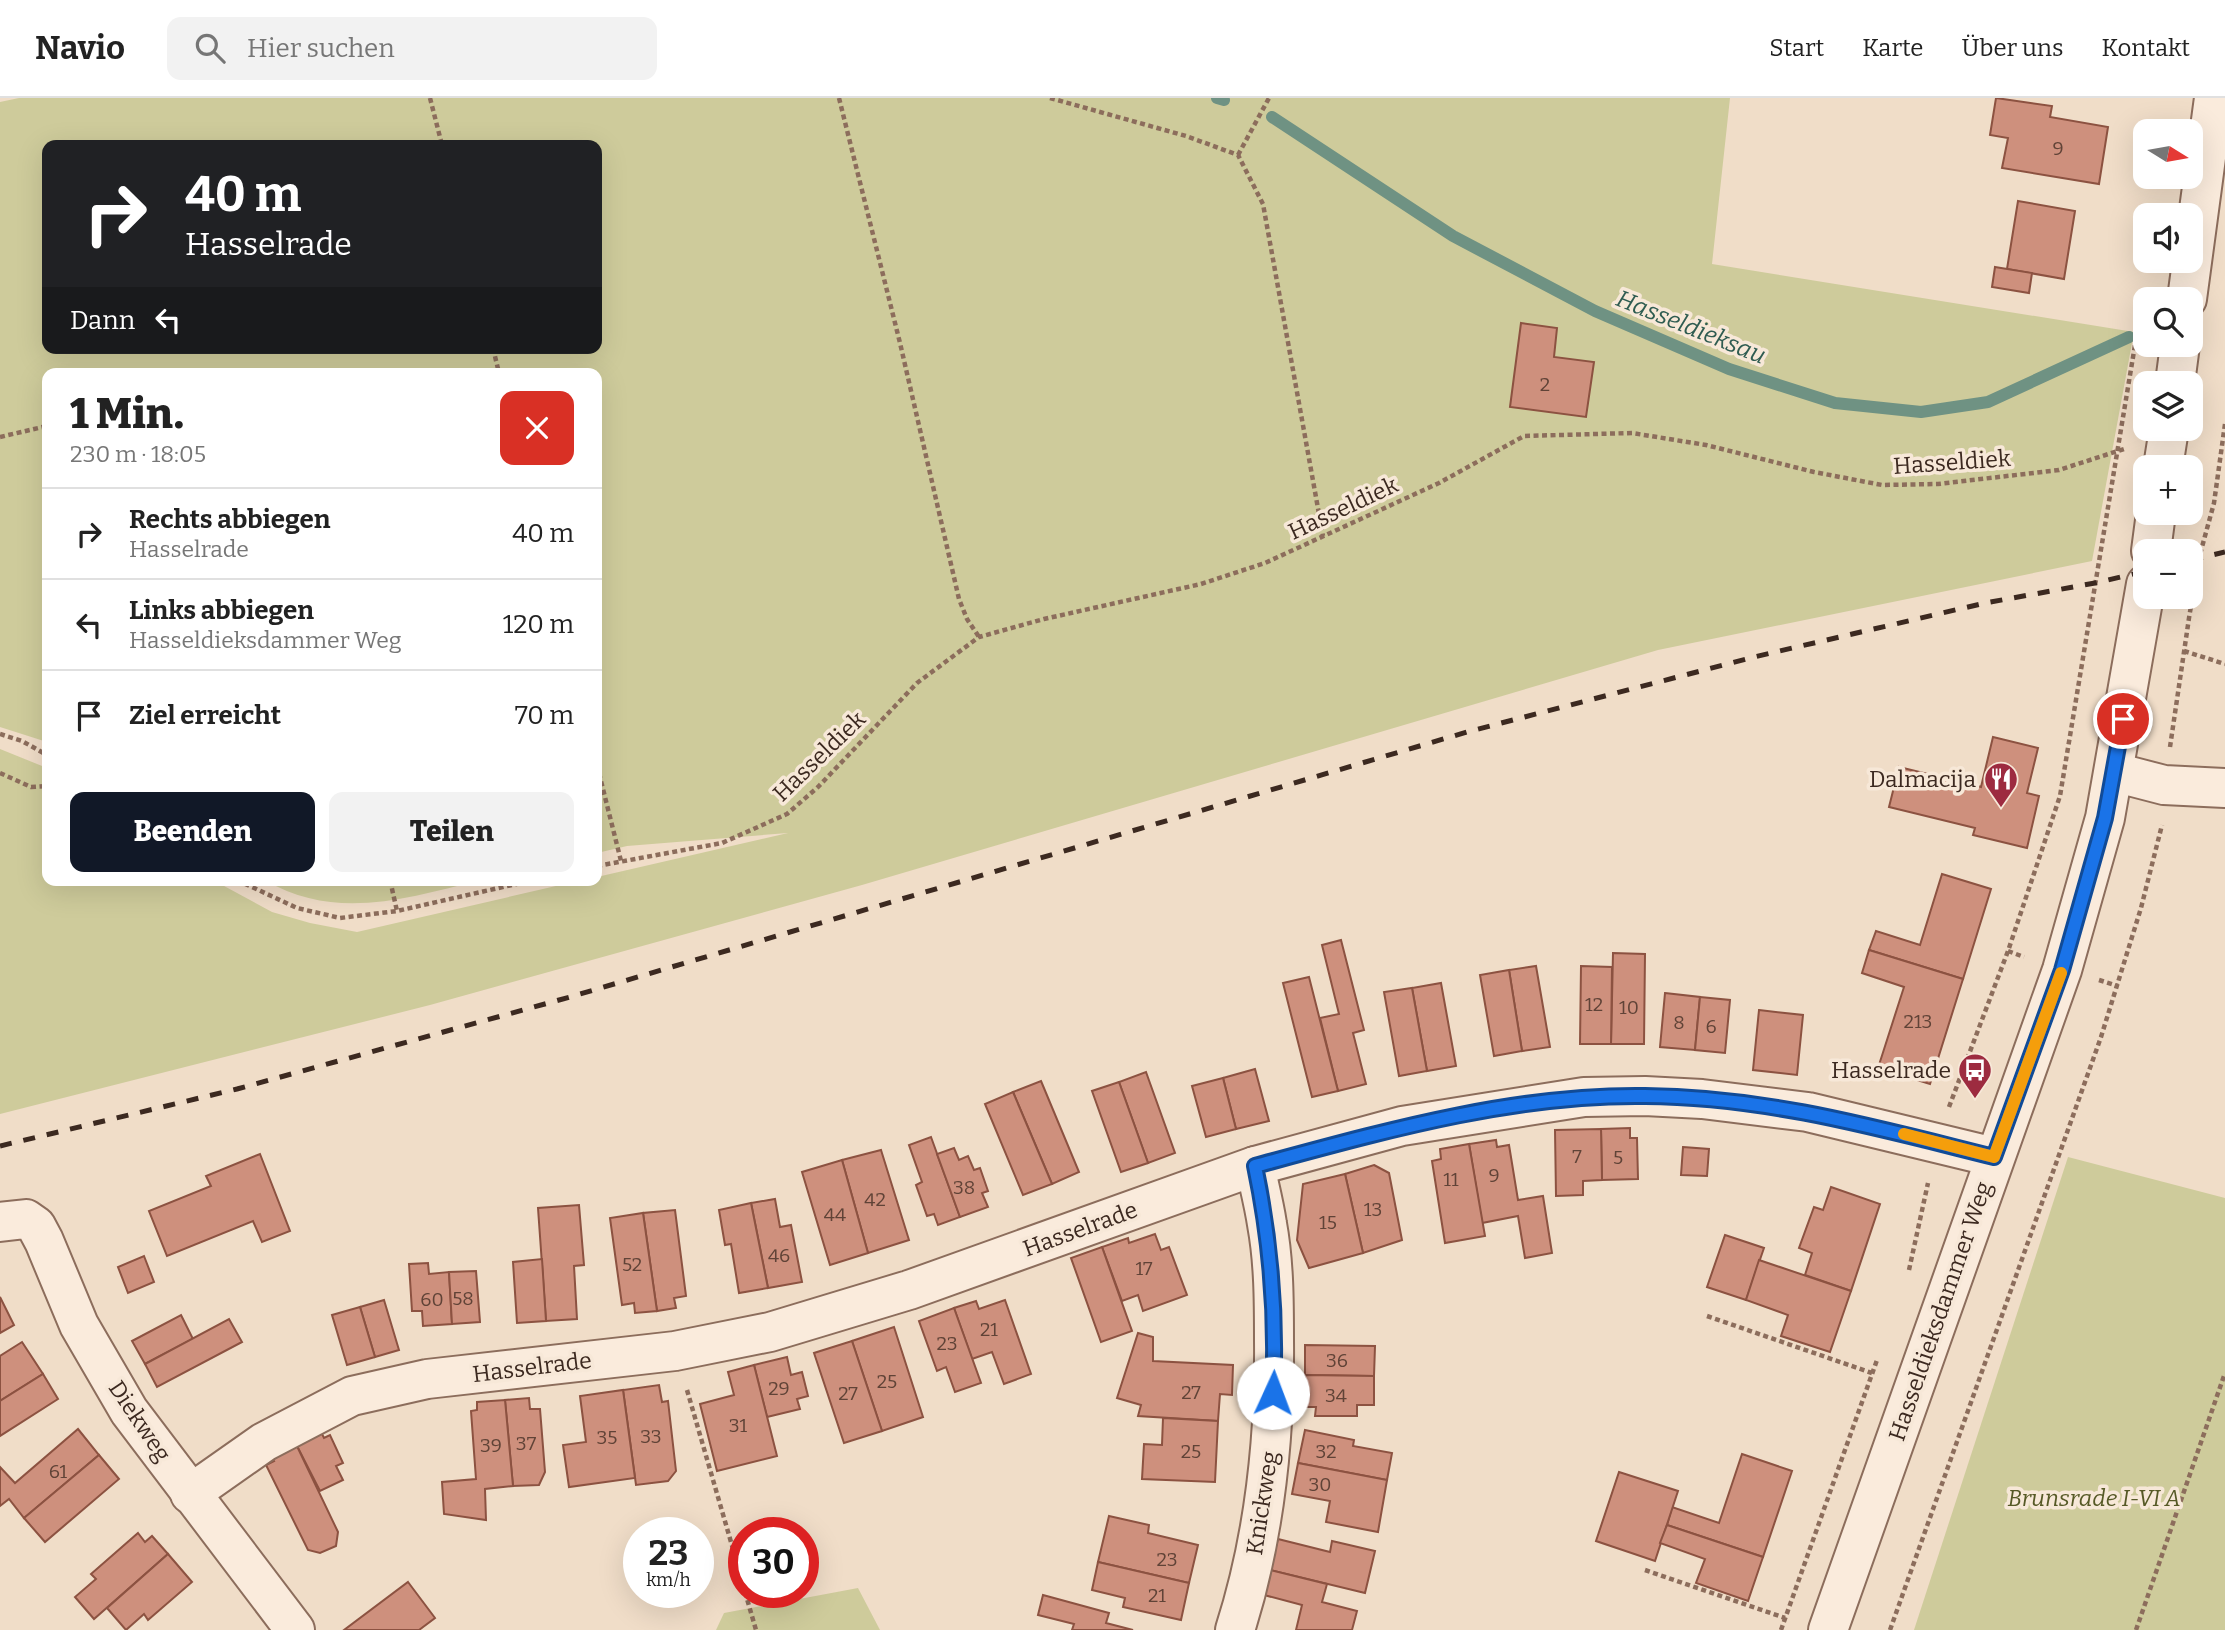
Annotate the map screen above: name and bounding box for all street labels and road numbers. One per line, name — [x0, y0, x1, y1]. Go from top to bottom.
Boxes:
street label: Hasseldiek — [1892, 444, 2012, 480]
street label: Hasseldiek — [1284, 470, 1402, 546]
street label: Hasseldiek — [767, 705, 871, 807]
street label: Hasseldieksdammer Weg — [1882, 1177, 1998, 1444]
street label: Hasselrade — [1019, 1195, 1141, 1263]
street label: Hasselrade — [471, 1346, 593, 1388]
street label: Diekweg — [103, 1375, 177, 1467]
street label: Knickweg — [1240, 1449, 1284, 1557]

